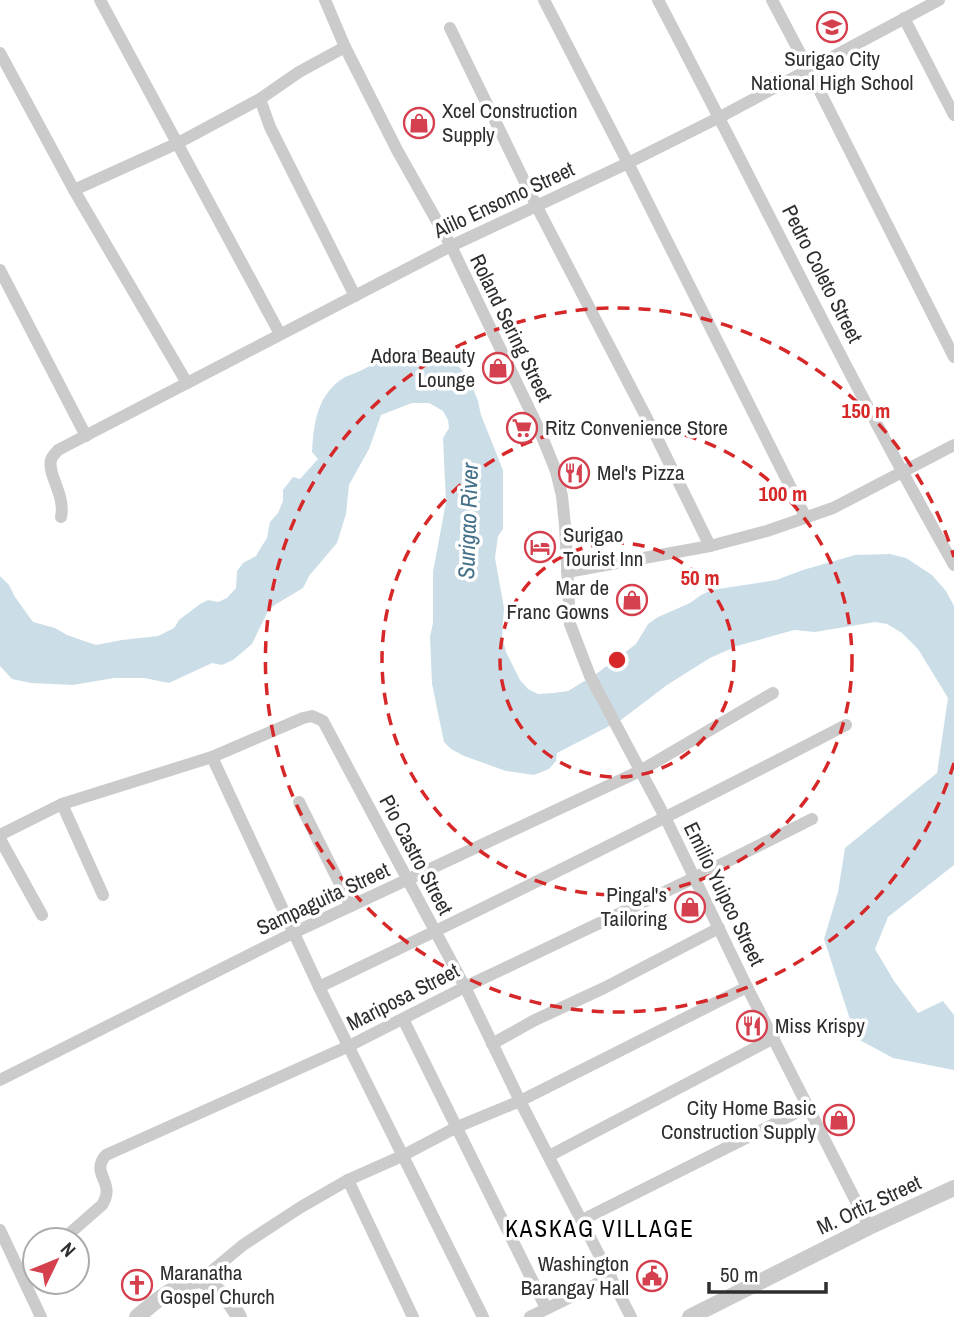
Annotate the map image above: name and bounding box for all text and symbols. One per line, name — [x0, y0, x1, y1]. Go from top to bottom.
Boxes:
school or university icon: Surigao City National High School — [815, 10, 849, 44]
place label: Surigao City National High School — [751, 44, 913, 97]
place label: Xcel Construction Supply — [442, 96, 578, 149]
shop icon: Xcel Construction Supply — [402, 106, 436, 140]
street label: Alilo Ensomo Street — [428, 154, 579, 245]
street label: Pedro Coleto Street — [775, 200, 870, 348]
street label: Roland Sering Street — [463, 249, 560, 407]
place label: Adora Beauty Lounge — [370, 341, 475, 394]
shop icon: Adora Beauty Lounge — [481, 351, 515, 385]
text: 150 m — [842, 396, 890, 425]
supermarket icon: Ritz Convenience Store — [505, 411, 539, 445]
place label: Ritz Convenience Store — [545, 413, 728, 442]
restaurant icon: Mel's Pizza — [557, 456, 591, 490]
place label: Mel's Pizza — [597, 458, 685, 487]
water label: Surigao River — [450, 462, 485, 580]
text: 100 m — [759, 479, 807, 508]
place label: Surigao Tourist Inn — [563, 520, 643, 573]
hotel icon: Surigao Tourist Inn — [523, 530, 557, 564]
text: 50 m — [680, 563, 720, 592]
place label: Mar de Franc Gowns — [507, 573, 609, 626]
shop icon: Mar de Franc Gowns — [615, 583, 649, 617]
centre of rings — [605, 648, 629, 672]
street label: Pio Castro Street — [373, 790, 460, 920]
street label: Emilio Yuipco Street — [677, 817, 772, 971]
street label: Sampaguita Street — [252, 855, 394, 942]
place label: Pingal's Tailoring — [601, 880, 667, 933]
shop icon: Pingal's Tailoring — [673, 890, 707, 924]
street label: Mariposa Street — [342, 956, 464, 1037]
restaurant icon: Miss Krispy — [735, 1009, 769, 1043]
place label: Miss Krispy — [775, 1011, 865, 1040]
place label: City Home Basic Construction Supply — [661, 1093, 816, 1146]
shop icon: City Home Basic Construction Supply — [822, 1103, 856, 1137]
street label: M. Ortiz Street — [812, 1168, 926, 1241]
district label: KASKAG VILLAGE — [505, 1213, 695, 1244]
north arrow — [21, 1226, 91, 1296]
text: N — [55, 1236, 82, 1262]
place label: Washington Barangay Hall — [521, 1249, 629, 1302]
scale bar — [709, 1250, 826, 1294]
place label: Maranatha Gospel Church — [160, 1258, 275, 1311]
public building icon: Washington Barangay Hall — [635, 1259, 669, 1293]
text: 50 m — [720, 1260, 758, 1289]
church icon: Maranatha Gospel Church — [120, 1268, 154, 1302]

